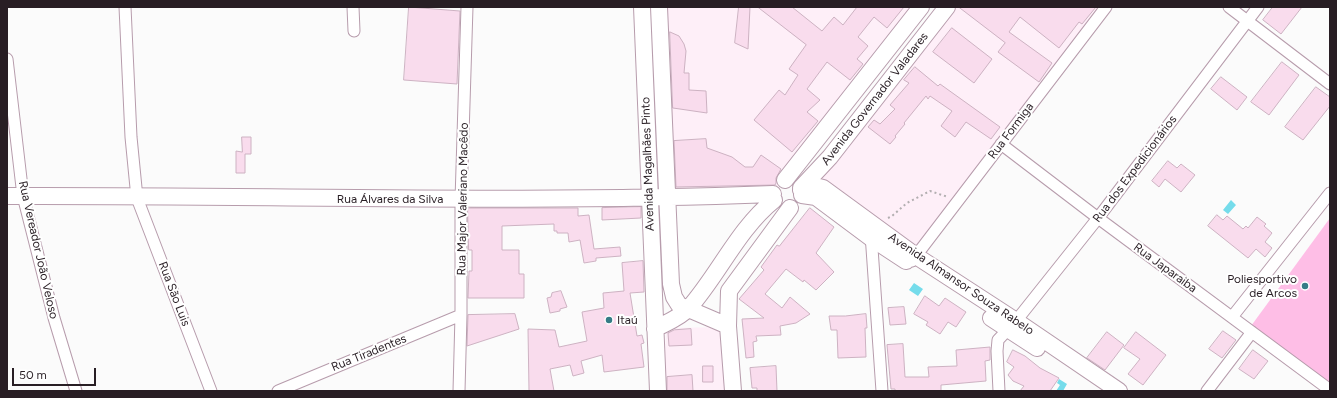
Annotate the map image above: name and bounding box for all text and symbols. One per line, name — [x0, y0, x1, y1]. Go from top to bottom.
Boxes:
street label: Avenida Governador Valadares — [819, 30, 931, 168]
street label: Avenida Magalhães Pinto — [638, 97, 658, 231]
street label: Rua Formiga — [985, 100, 1037, 162]
street label: Rua dos Expedicionários — [1090, 113, 1180, 225]
street label: Rua Major Valeriano Macêdo — [454, 122, 472, 276]
street label: Rua Vereador João Veloso — [15, 180, 61, 320]
street label: Rua Álvares da Silva — [337, 192, 443, 206]
street label: Avenida Almansor Souza Rabelo — [886, 230, 1036, 338]
street label: Rua Japaraiba — [1130, 240, 1200, 296]
street label: Rua São Luis — [155, 260, 193, 328]
place label: Poliesportivo de Arcos — [1227, 272, 1297, 300]
marker: Poliesportivo de Arcos — [1300, 281, 1310, 291]
place label: Itaú — [617, 313, 638, 327]
marker: Itaú — [604, 315, 614, 325]
street label: Rua Tiradentes — [329, 331, 409, 375]
scale bar — [14, 360, 98, 386]
text: 50 m — [19, 368, 47, 382]

